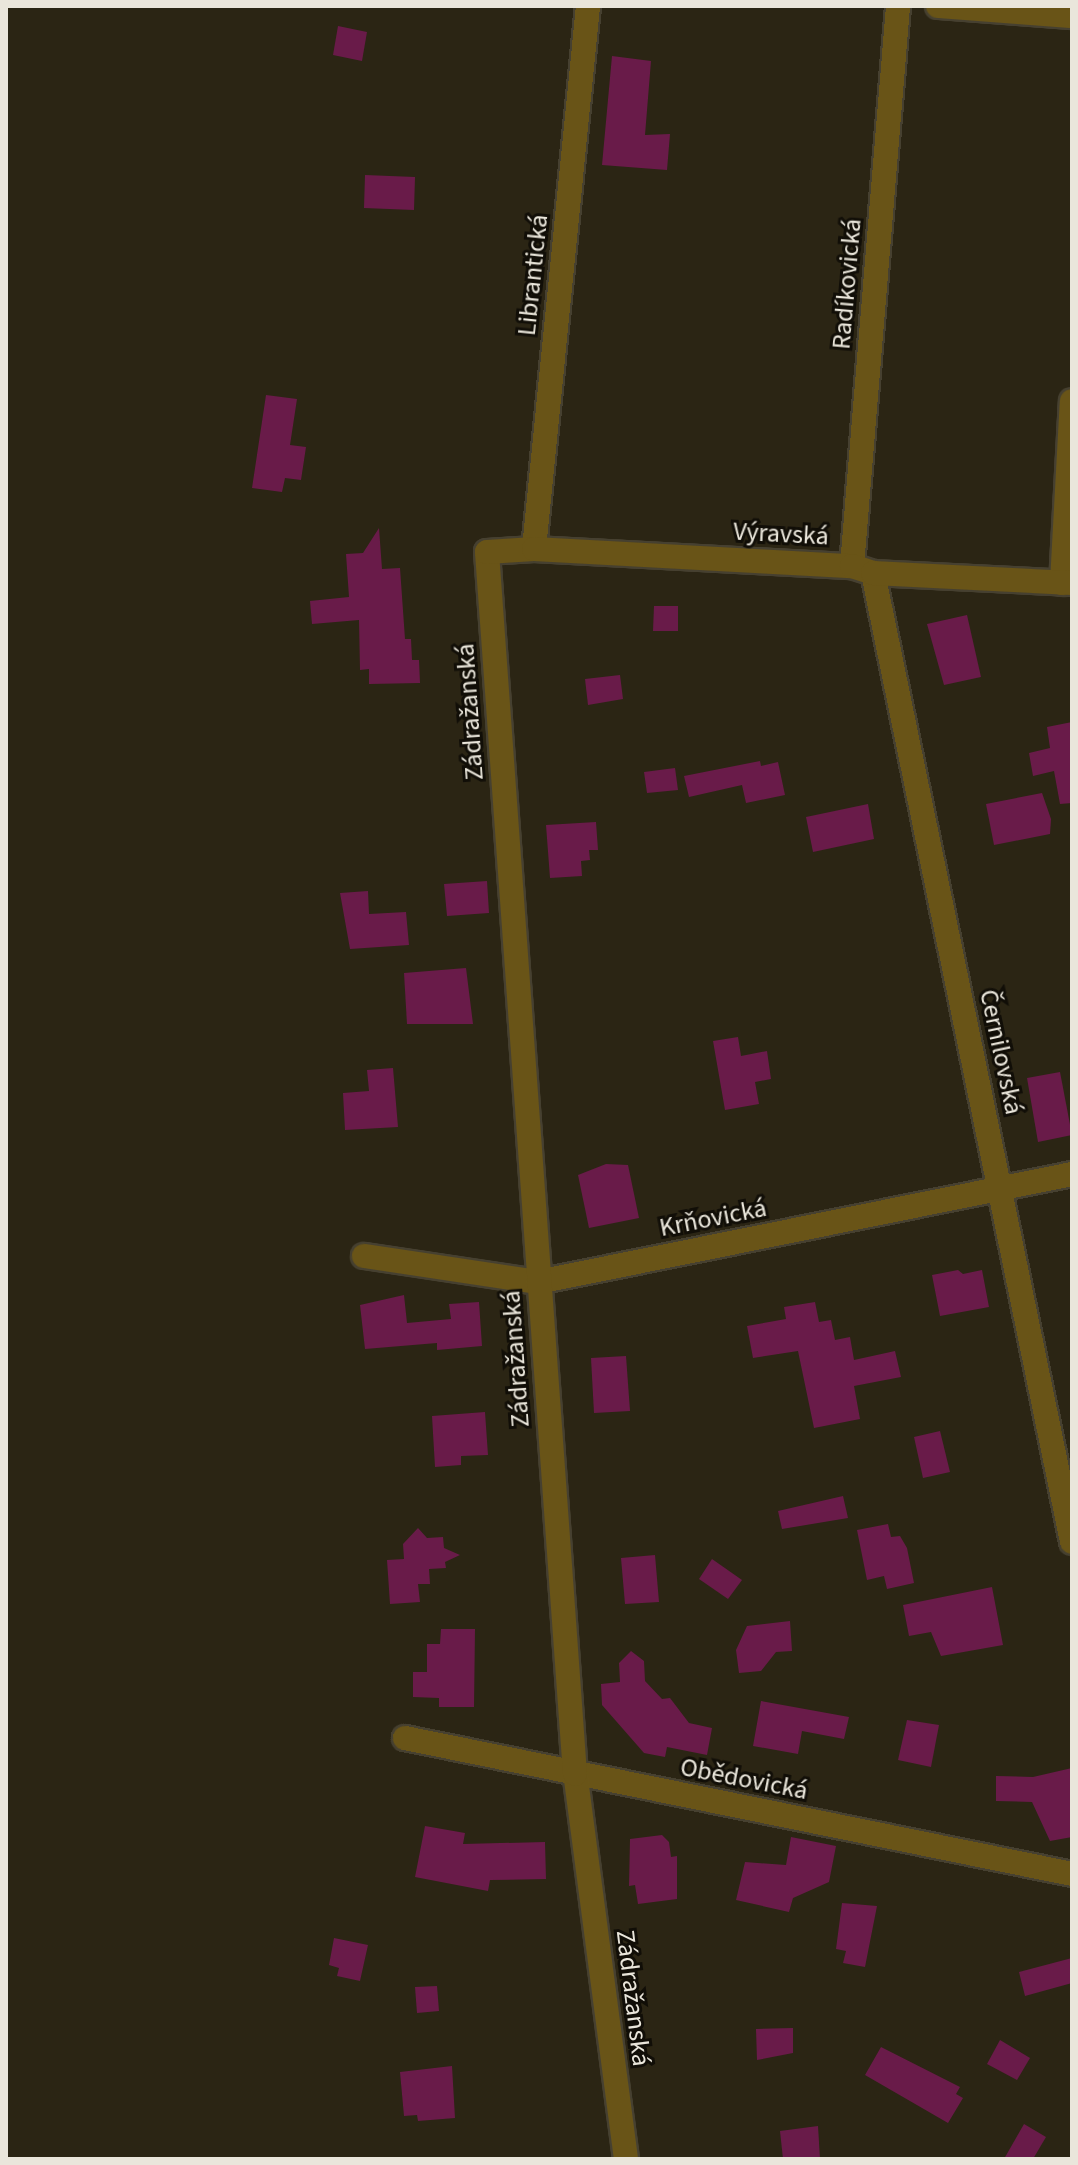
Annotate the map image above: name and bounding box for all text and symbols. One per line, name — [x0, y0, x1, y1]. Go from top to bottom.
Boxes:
street label: Librantická — [511, 213, 555, 337]
street label: Radíkovická — [826, 217, 868, 351]
street label: Výravská — [732, 516, 830, 552]
street label: Zádražanská — [450, 643, 490, 781]
street label: Černilovská — [973, 987, 1029, 1117]
street label: Krňovická — [657, 1192, 769, 1244]
street label: Zádražanská — [496, 1290, 536, 1428]
street label: Obědovická — [678, 1751, 810, 1807]
street label: Zádražanská — [609, 1928, 657, 2068]

